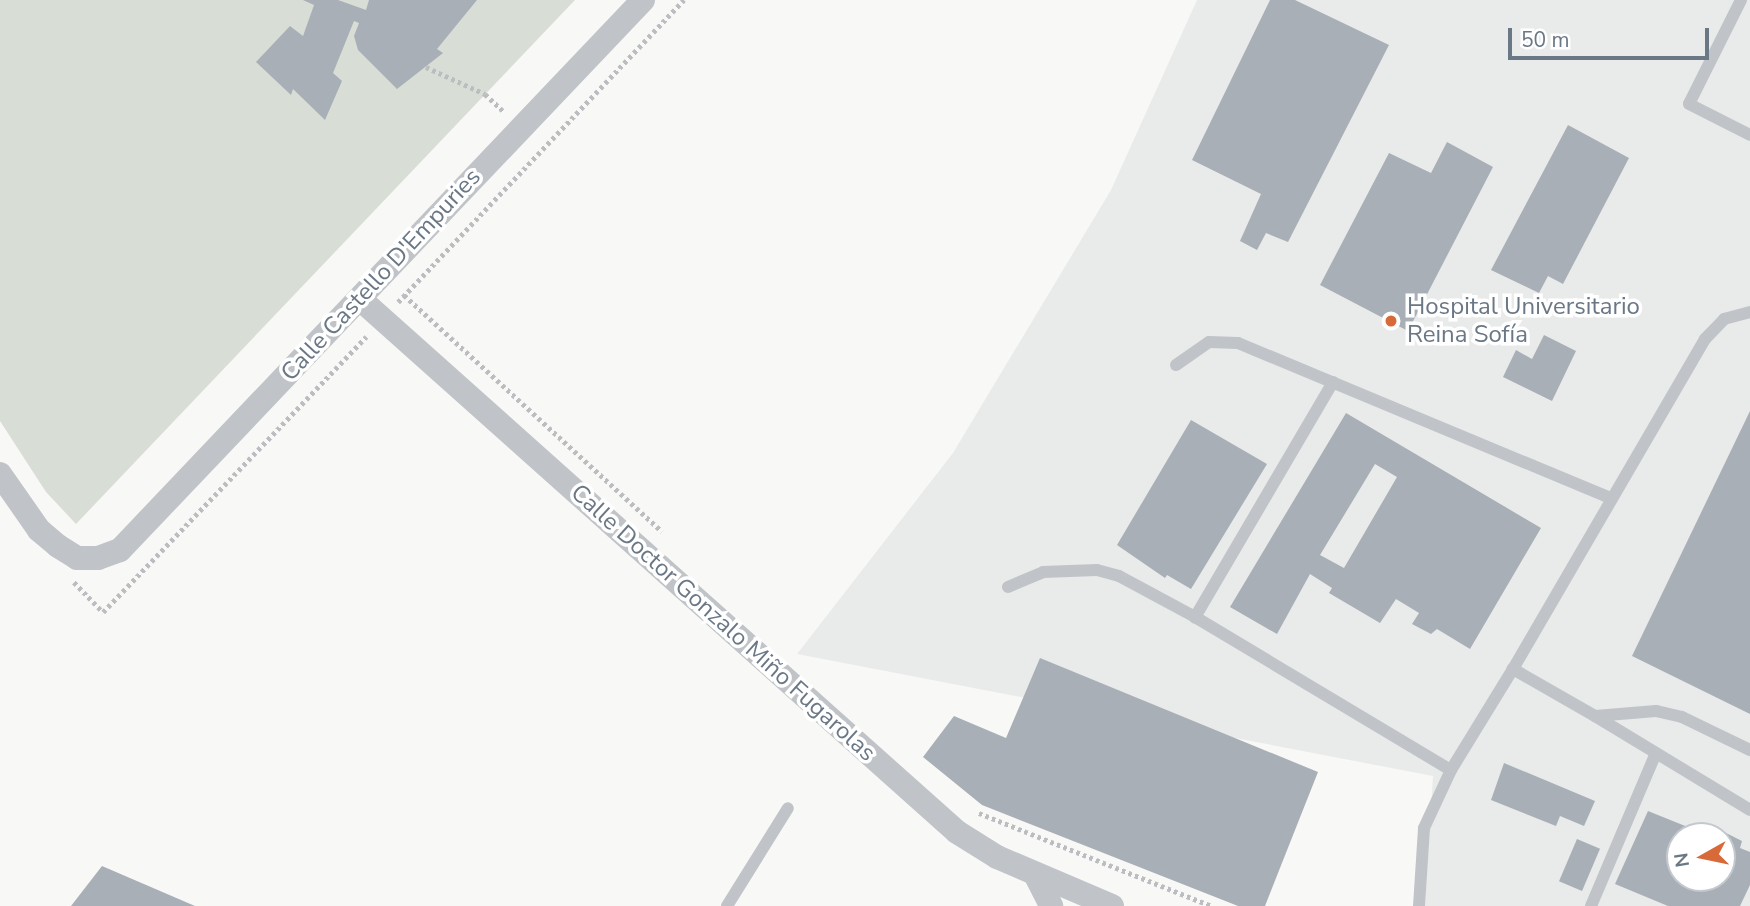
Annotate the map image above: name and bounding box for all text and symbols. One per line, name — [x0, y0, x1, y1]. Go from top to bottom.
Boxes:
scale bar — [1512, 14, 1713, 58]
text: 50 m — [1521, 26, 1570, 54]
street label: Calle Castello D'Empuries — [275, 163, 487, 387]
place label: Hospital Universitario Reina Sofía — [1407, 293, 1640, 349]
marker: Hospital Universitario Reina Sofía — [1381, 311, 1401, 331]
street label: Calle Doctor Gonzalo Miño Fugarolas — [565, 478, 881, 768]
north arrow — [1666, 822, 1736, 892]
text: N — [1668, 851, 1696, 869]

